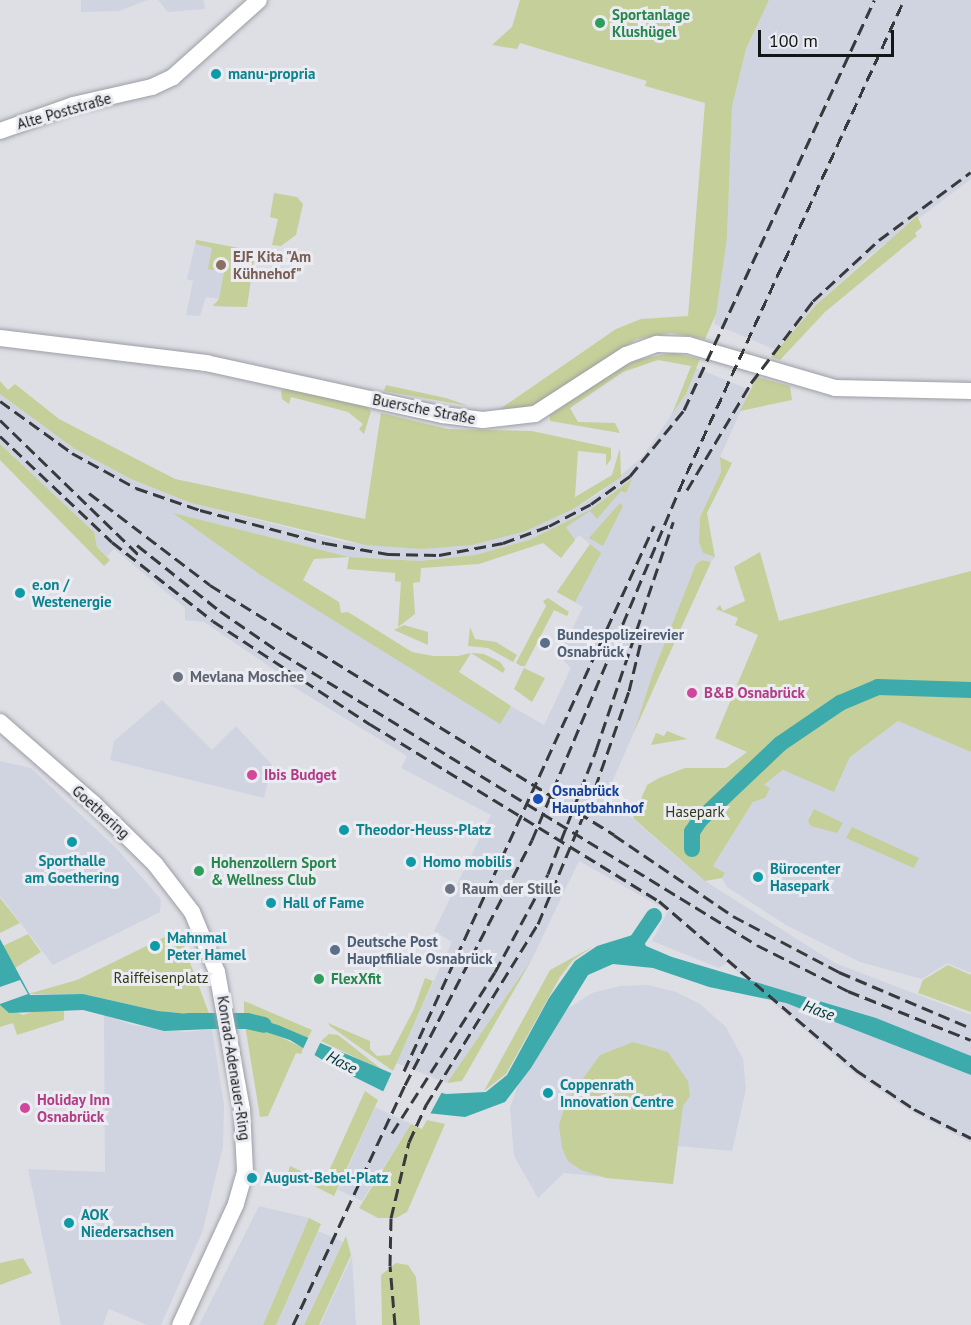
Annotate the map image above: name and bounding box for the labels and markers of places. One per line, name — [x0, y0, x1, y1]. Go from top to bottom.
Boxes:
place label: Sportanlage Klushügel — [612, 5, 690, 40]
marker: Sportanlage Klushügel — [593, 16, 607, 30]
place label: manu-propria — [228, 65, 315, 83]
marker: manu-propria — [209, 67, 223, 81]
place label: EJF Kita "Am Kühnehof" — [233, 247, 312, 282]
marker: EJF Kita "Am Kühnehof" — [214, 258, 228, 272]
place label: e.on / Westenergie — [32, 575, 112, 610]
marker: e.on / Westenergie — [13, 586, 27, 600]
place label: Bundespolizeirevier Osnabrück — [557, 625, 684, 660]
marker: Bundespolizeirevier Osnabrück — [538, 636, 552, 650]
place label: Mevlana Moschee — [190, 668, 304, 686]
marker: Mevlana Moschee — [171, 670, 185, 684]
place label: B&B Osnabrück — [704, 684, 805, 702]
marker: B&B Osnabrück — [685, 686, 699, 700]
place label: Ibis Budget — [264, 766, 336, 784]
marker: Ibis Budget — [245, 768, 259, 782]
place label: Osnabrück Hauptbahnhof — [552, 781, 643, 816]
marker: Osnabrück Hauptbahnhof — [529, 790, 547, 808]
place label: Theodor-Heuss-Platz — [356, 821, 491, 839]
marker: Theodor-Heuss-Platz — [337, 823, 351, 837]
marker: Sporthalle am Goethering — [65, 835, 79, 849]
place label: Sporthalle am Goethering — [25, 851, 119, 886]
place label: Hohenzollern Sport & Wellness Club — [211, 853, 336, 888]
place label: Homo mobilis — [423, 853, 512, 871]
marker: Homo mobilis — [404, 855, 418, 869]
place label: Bürocenter Hasepark — [770, 859, 840, 894]
marker: Hohenzollern Sport & Wellness Club — [192, 864, 206, 878]
marker: Bürocenter Hasepark — [751, 870, 765, 884]
place label: Raum der Stille — [462, 880, 561, 898]
marker: Raum der Stille — [443, 882, 457, 896]
place label: Hall of Fame — [283, 894, 364, 912]
marker: Hall of Fame — [264, 896, 278, 910]
place label: Mahnmal Peter Hamel — [167, 928, 246, 963]
place label: Deutsche Post Hauptfiliale Osnabrück — [347, 932, 493, 967]
marker: Mahnmal Peter Hamel — [148, 939, 162, 953]
marker: Deutsche Post Hauptfiliale Osnabrück — [328, 943, 342, 957]
place label: FlexXfit — [331, 970, 381, 988]
marker: FlexXfit — [312, 972, 326, 986]
place label: Coppenrath Innovation Centre — [560, 1075, 674, 1110]
marker: Coppenrath Innovation Centre — [541, 1086, 555, 1100]
place label: Holiday Inn Osnabrück — [37, 1090, 110, 1125]
marker: Holiday Inn Osnabrück — [18, 1101, 32, 1115]
place label: August-Bebel-Platz — [264, 1169, 388, 1187]
marker: August-Bebel-Platz — [245, 1171, 259, 1185]
place label: AOK Niedersachsen — [81, 1205, 174, 1240]
marker: AOK Niedersachsen — [62, 1216, 76, 1230]

